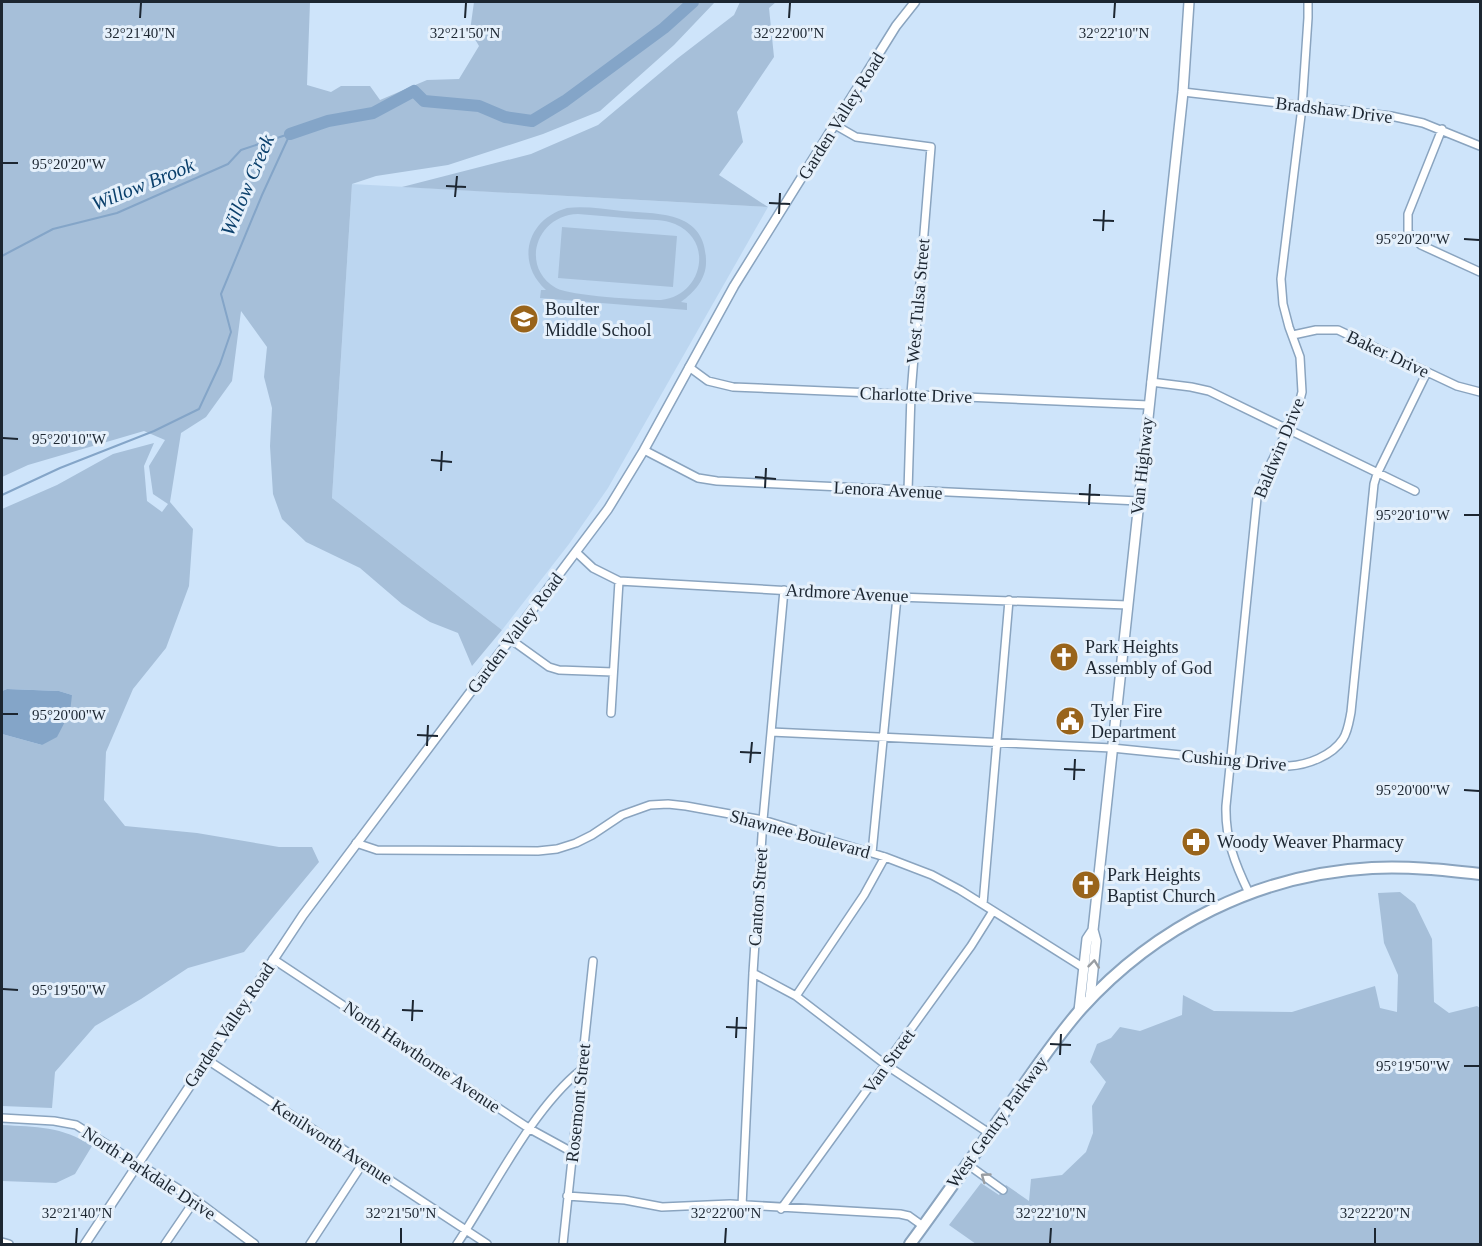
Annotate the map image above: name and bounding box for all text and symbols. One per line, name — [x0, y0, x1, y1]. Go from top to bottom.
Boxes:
text: 32°21'40"N — [105, 25, 175, 41]
text: 32°21'50"N — [430, 25, 500, 41]
text: 32°22'00"N — [754, 25, 824, 41]
text: 32°22'10"N — [1079, 25, 1149, 41]
street label: Garden Valley Road — [794, 49, 888, 183]
street label: Bradshaw Drive — [1274, 93, 1394, 127]
water label: Willow Creek — [216, 130, 279, 239]
water label: Willow Brook — [88, 153, 199, 215]
text: 95°20'20"W — [32, 156, 107, 172]
text: 95°20'20"W — [1376, 231, 1451, 247]
street label: West Tulsa Street — [903, 238, 933, 364]
place label: Boulter Middle School — [545, 299, 652, 340]
school or university icon: Boulter Middle School — [508, 303, 540, 335]
street label: Baker Drive — [1344, 326, 1432, 382]
street label: Charlotte Drive — [859, 383, 973, 407]
street label: Baldwin Drive — [1250, 395, 1308, 501]
street label: Van Highway — [1127, 416, 1157, 516]
text: 95°20'10"W — [32, 431, 107, 447]
street label: Lenora Avenue — [833, 477, 943, 503]
text: 95°20'10"W — [1376, 507, 1451, 523]
street label: Garden Valley Road — [463, 569, 567, 697]
street label: Ardmore Avenue — [785, 580, 909, 606]
place label: Park Heights Assembly of God — [1085, 637, 1212, 678]
church icon: Park Heights Assembly of God — [1048, 641, 1080, 673]
place label: Tyler Fire Department — [1091, 701, 1176, 742]
public building icon: Tyler Fire Department — [1054, 705, 1086, 737]
text: 95°20'00"W — [32, 707, 107, 723]
street label: Cushing Drive — [1181, 745, 1287, 775]
text: 95°20'00"W — [1376, 782, 1451, 798]
street label: Shawnee Boulevard — [728, 806, 872, 862]
pharmacy icon: Woody Weaver Pharmacy — [1180, 826, 1212, 858]
place label: Woody Weaver Pharmacy — [1217, 832, 1404, 852]
street label: Canton Street — [745, 847, 771, 947]
place label: Park Heights Baptist Church — [1107, 865, 1216, 906]
church icon: Park Heights Baptist Church — [1070, 869, 1102, 901]
street label: Garden Valley Road — [180, 959, 278, 1091]
one-way arrow — [1087, 960, 1099, 969]
text: 95°19'50"W — [32, 982, 107, 998]
street label: North Hawthorne Avenue — [340, 997, 504, 1117]
street label: Van Street — [859, 1025, 919, 1097]
street label: Rosemont Street — [562, 1043, 594, 1163]
street label: West Gentry Parkway — [943, 1052, 1051, 1192]
text: 95°19'50"W — [1376, 1058, 1451, 1074]
street label: Kenilworth Avenue — [268, 1095, 396, 1189]
street label: North Parkdale Drive — [79, 1122, 219, 1224]
one-way arrow — [981, 1173, 992, 1184]
text: 32°21'40"N — [42, 1205, 112, 1221]
text: 32°21'50"N — [366, 1205, 436, 1221]
text: 32°22'00"N — [691, 1205, 761, 1221]
text: 32°22'10"N — [1016, 1205, 1086, 1221]
text: 32°22'20"N — [1340, 1205, 1410, 1221]

